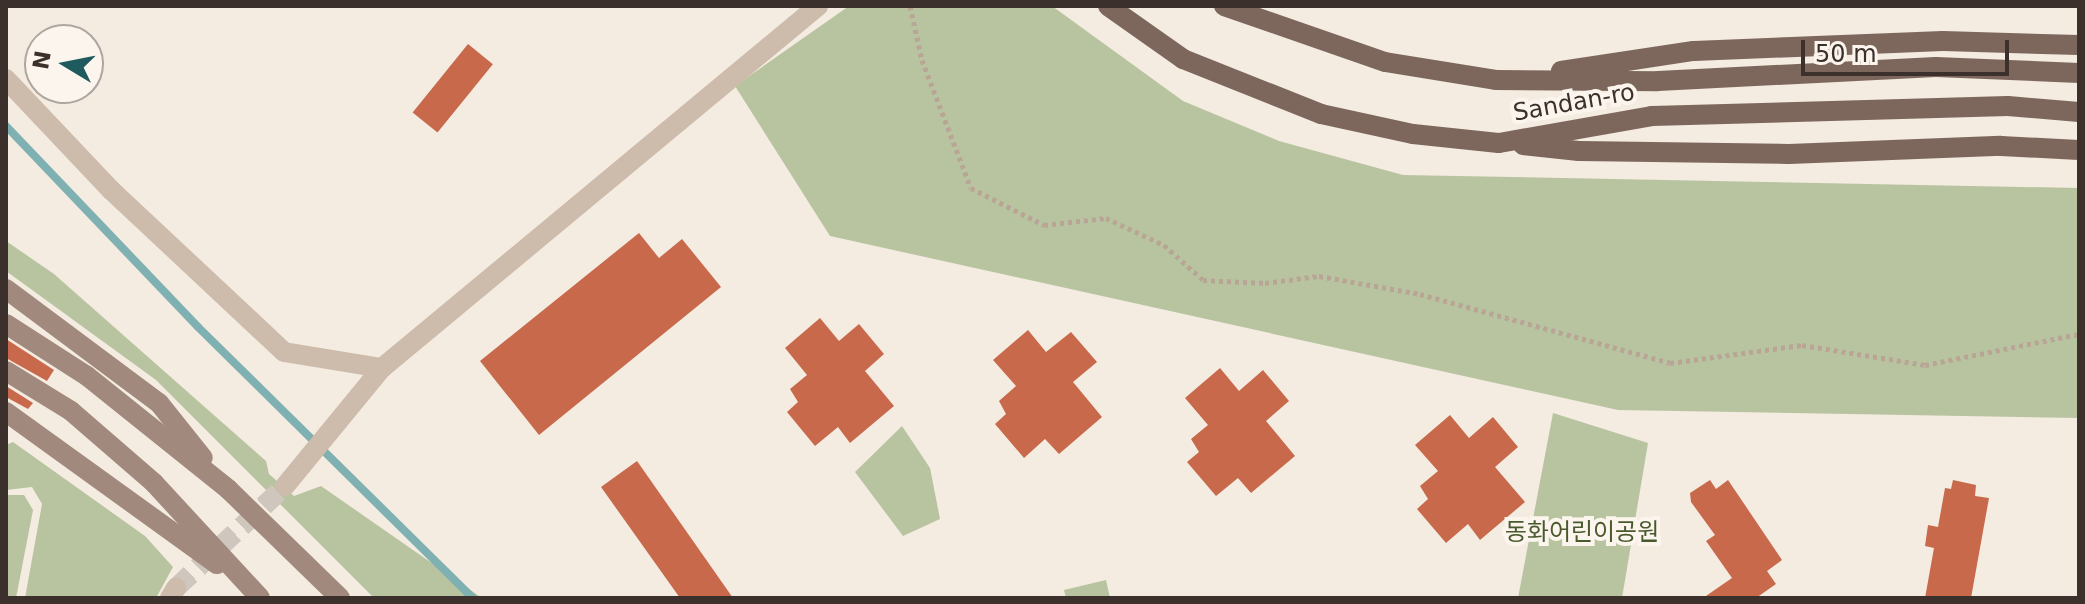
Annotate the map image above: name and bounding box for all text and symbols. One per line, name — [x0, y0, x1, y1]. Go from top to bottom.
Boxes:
north arrow — [24, 24, 104, 104]
scale bar — [1805, 24, 2013, 74]
text: 50 m — [1815, 40, 1877, 68]
text: N — [28, 49, 56, 71]
street label: Sandan-ro — [1511, 78, 1637, 128]
park label: 동화어린이공원 — [1505, 519, 1659, 547]

